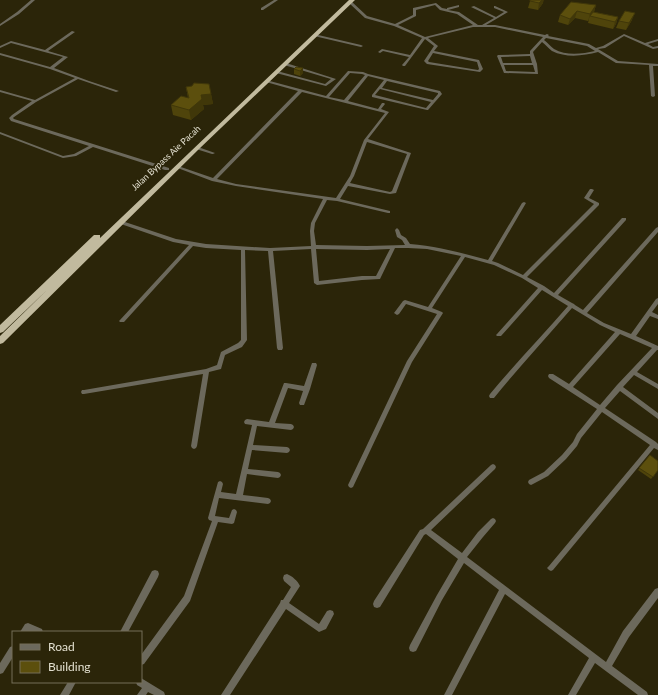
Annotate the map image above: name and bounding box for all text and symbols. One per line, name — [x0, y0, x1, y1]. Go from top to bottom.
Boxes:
street label: Jalan Bypass Aie Pacah — [129, 123, 203, 193]
legend — [12, 631, 142, 683]
text: Road — [48, 639, 75, 654]
text: Building — [48, 659, 91, 674]

